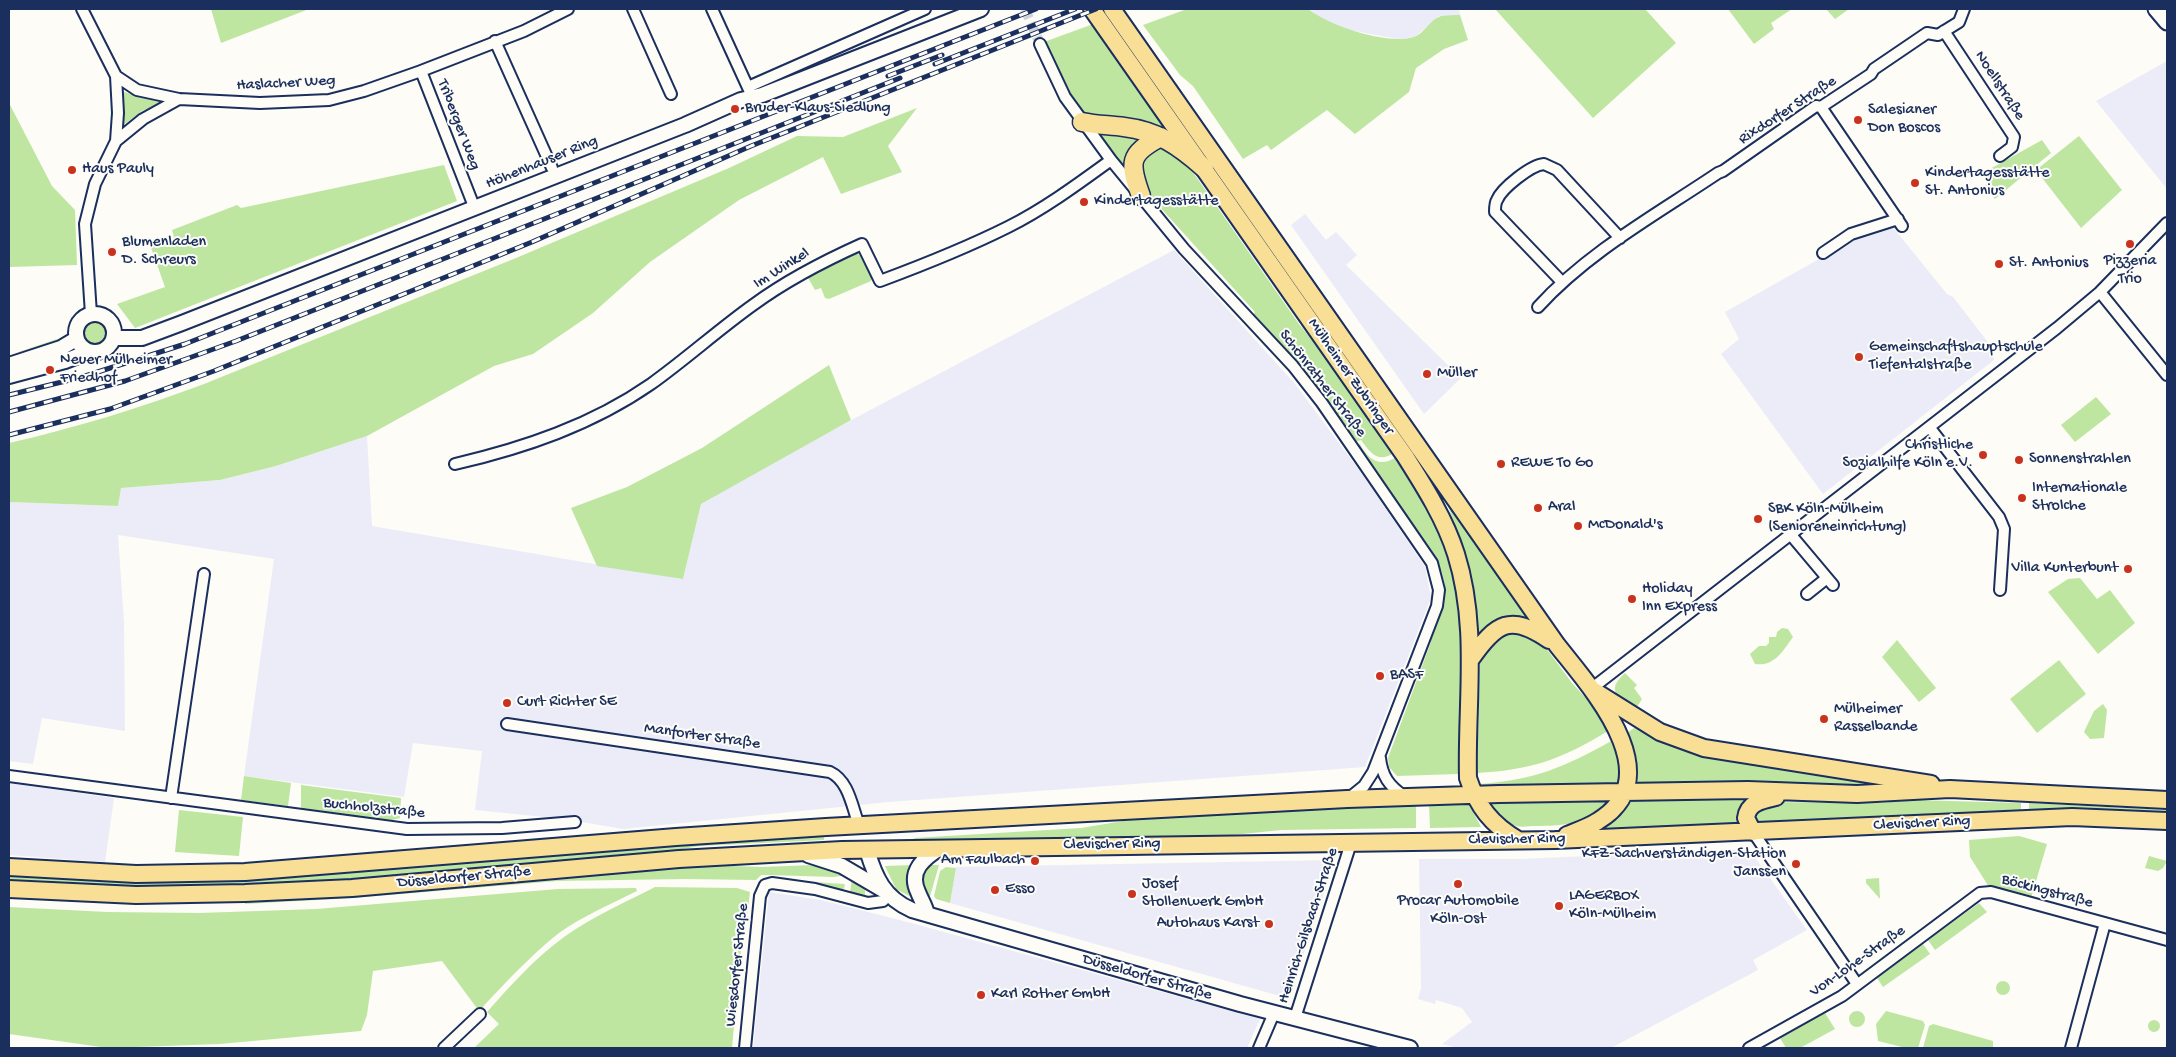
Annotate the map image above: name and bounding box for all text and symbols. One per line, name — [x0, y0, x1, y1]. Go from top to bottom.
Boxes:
street label: Noellstraße — [1969, 48, 2029, 124]
street label: Haslacher Weg — [236, 72, 336, 96]
street label: Rixdorfer Straße — [1736, 72, 1840, 150]
street label: Triberger Weg — [432, 77, 484, 173]
place label: Bruder-Klaus-Siedlung — [745, 99, 891, 119]
place label: Salesianer Don Boscos — [1868, 101, 1940, 139]
marker: Bruder-Klaus-Siedlung — [729, 103, 741, 115]
marker: Salesianer Don Boscos — [1852, 114, 1864, 126]
street label: Höhenhauser Ring — [483, 132, 601, 194]
place label: Haus Pauly — [82, 160, 154, 180]
marker: Haus Pauly — [66, 164, 78, 176]
place label: Kindertagesstätte St. Antonius — [1925, 164, 2049, 202]
marker: Kindertagesstätte St. Antonius — [1909, 177, 1921, 189]
place label: Kindertagesstätte — [1094, 192, 1218, 212]
marker: Kindertagesstätte — [1078, 196, 1090, 208]
place label: Blumenladen D. Schreurs — [122, 233, 206, 271]
marker: Pizzeria Trio — [2124, 238, 2136, 250]
street label: Im Winkel — [750, 244, 814, 294]
marker: Blumenladen D. Schreurs — [106, 246, 118, 258]
place label: Pizzeria Trio — [2104, 252, 2156, 290]
place label: St. Antonius — [2009, 254, 2088, 274]
marker: St. Antonius — [1993, 258, 2005, 270]
street label: Mülheimer Zubringer — [1303, 315, 1397, 439]
street label: Schönrather Straße — [1274, 326, 1370, 442]
place label: Gemeinschaftshauptschule Tiefentalstraße — [1869, 338, 2043, 376]
place label: Neuer Mülheimer Friedhof — [60, 351, 172, 389]
marker: Gemeinschaftshauptschule Tiefentalstraße — [1853, 351, 1865, 363]
marker: Neuer Mülheimer Friedhof — [44, 364, 56, 376]
place label: Müller — [1437, 364, 1477, 384]
marker: Müller — [1421, 368, 1433, 380]
place label: Christliche Sozialhilfe Köln e.V. — [1843, 436, 1973, 474]
marker: Christliche Sozialhilfe Köln e.V. — [1977, 449, 1989, 461]
place label: Sonnenstrahlen — [2029, 450, 2131, 470]
place label: REWE To Go — [1511, 454, 1593, 474]
marker: Sonnenstrahlen — [2013, 454, 2025, 466]
marker: REWE To Go — [1495, 458, 1507, 470]
place label: Internationale Strolche — [2032, 479, 2127, 517]
marker: Internationale Strolche — [2016, 492, 2028, 504]
place label: Aral — [1548, 498, 1576, 518]
place label: SBK Köln-Mülheim (Senioreneinrichtung) — [1768, 500, 1907, 538]
marker: Aral — [1532, 502, 1544, 514]
marker: SBK Köln-Mülheim (Senioreneinrichtung) — [1752, 513, 1764, 525]
place label: McDonald's — [1588, 516, 1663, 536]
marker: McDonald's — [1572, 520, 1584, 532]
place label: Villa Kunterbunt — [2011, 559, 2118, 579]
marker: Villa Kunterbunt — [2122, 563, 2134, 575]
place label: Holiday Inn Express — [1642, 580, 1717, 618]
marker: Holiday Inn Express — [1626, 593, 1638, 605]
place label: BASF — [1390, 666, 1423, 686]
marker: BASF — [1374, 670, 1386, 682]
place label: Curt Richter SE — [517, 693, 617, 713]
marker: Curt Richter SE — [501, 697, 513, 709]
place label: Mülheimer Rasselbande — [1834, 700, 1917, 738]
marker: Mülheimer Rasselbande — [1818, 713, 1830, 725]
street label: Manforter Straße — [643, 719, 761, 755]
street label: Buchholzstraße — [322, 794, 426, 824]
street label: Clevischer Ring — [1873, 812, 1971, 836]
street label: Clevischer Ring — [1468, 830, 1566, 850]
street label: Clevischer Ring — [1063, 835, 1161, 855]
place label: KFZ-Sachverständigen-Station Janssen — [1582, 845, 1786, 883]
street label: Heinrich-Gilsbach-Straße — [1275, 846, 1343, 1006]
place label: Am Faulbach — [941, 851, 1025, 871]
marker: Am Faulbach — [1029, 855, 1041, 867]
marker: KFZ-Sachverständigen-Station Janssen — [1790, 858, 1802, 870]
street label: Düsseldorfer Straße — [396, 863, 532, 893]
street label: Böckingstraße — [1999, 871, 2095, 913]
place label: Josef Stollenwerk GmbH — [1142, 875, 1263, 913]
marker: Procar Automobile Köln-Ost — [1452, 878, 1464, 890]
place label: Esso — [1005, 880, 1035, 900]
marker: Esso — [989, 884, 1001, 896]
place label: LAGERBOX Köln-Mülheim — [1569, 887, 1656, 925]
marker: Josef Stollenwerk GmbH — [1126, 888, 1138, 900]
place label: Procar Automobile Köln-Ost — [1397, 892, 1519, 930]
marker: LAGERBOX Köln-Mülheim — [1553, 900, 1565, 912]
street label: Wiesdorfer Straße — [722, 903, 754, 1027]
place label: Autohaus Karst — [1157, 914, 1259, 934]
marker: Autohaus Karst — [1263, 918, 1275, 930]
street label: Von-Lohe-Straße — [1806, 922, 1910, 1002]
street label: Düsseldorfer Straße — [1080, 950, 1214, 1006]
place label: Karl Rother GmbH — [991, 985, 1110, 1005]
marker: Karl Rother GmbH — [975, 989, 987, 1001]

